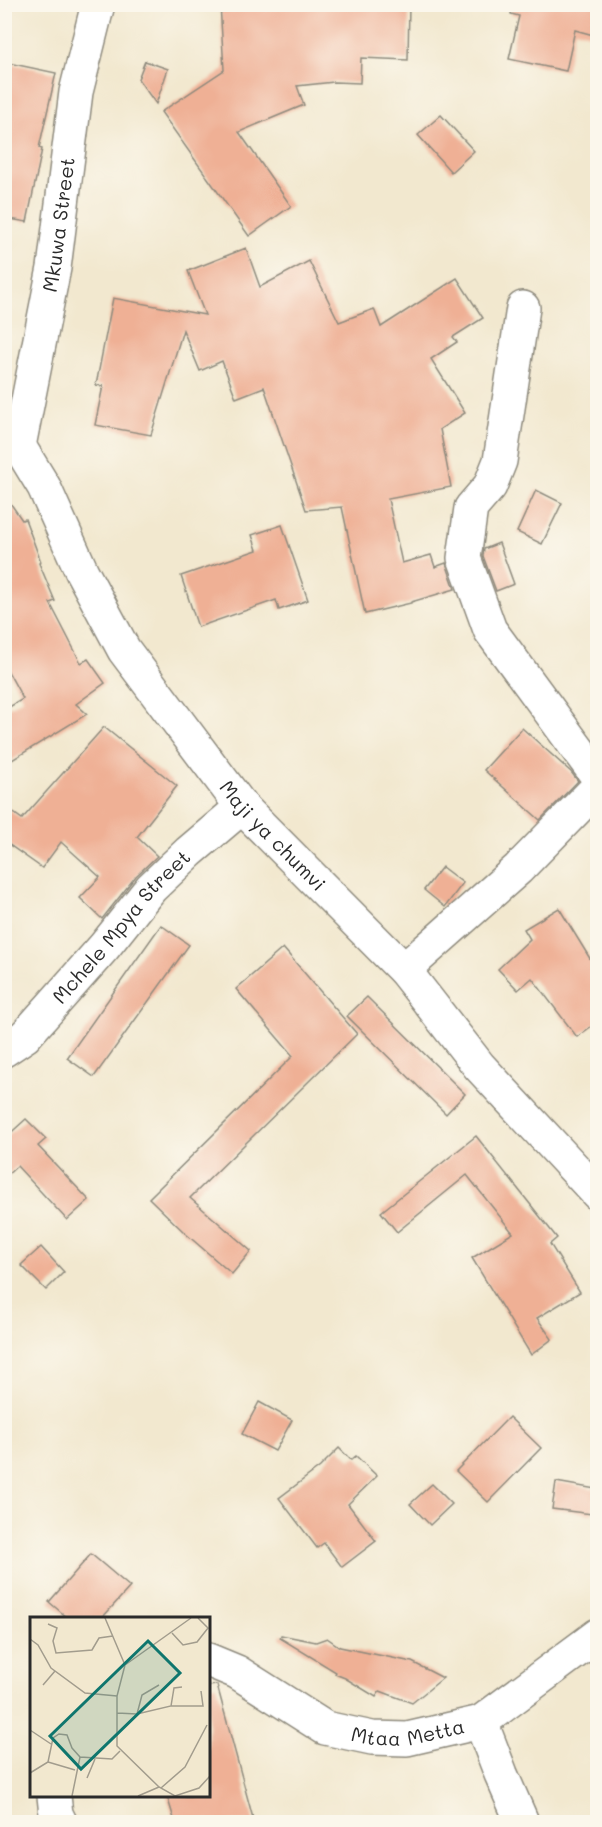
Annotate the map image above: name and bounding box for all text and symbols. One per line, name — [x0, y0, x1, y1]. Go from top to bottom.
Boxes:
street label: Mkuwa Street — [36, 156, 80, 294]
street label: Maji ya chumvi — [214, 775, 332, 896]
street label: Mchele Mpya Street — [46, 844, 195, 1008]
inset map — [30, 1617, 210, 1797]
street label: Mtaa Metta — [349, 1712, 467, 1751]

